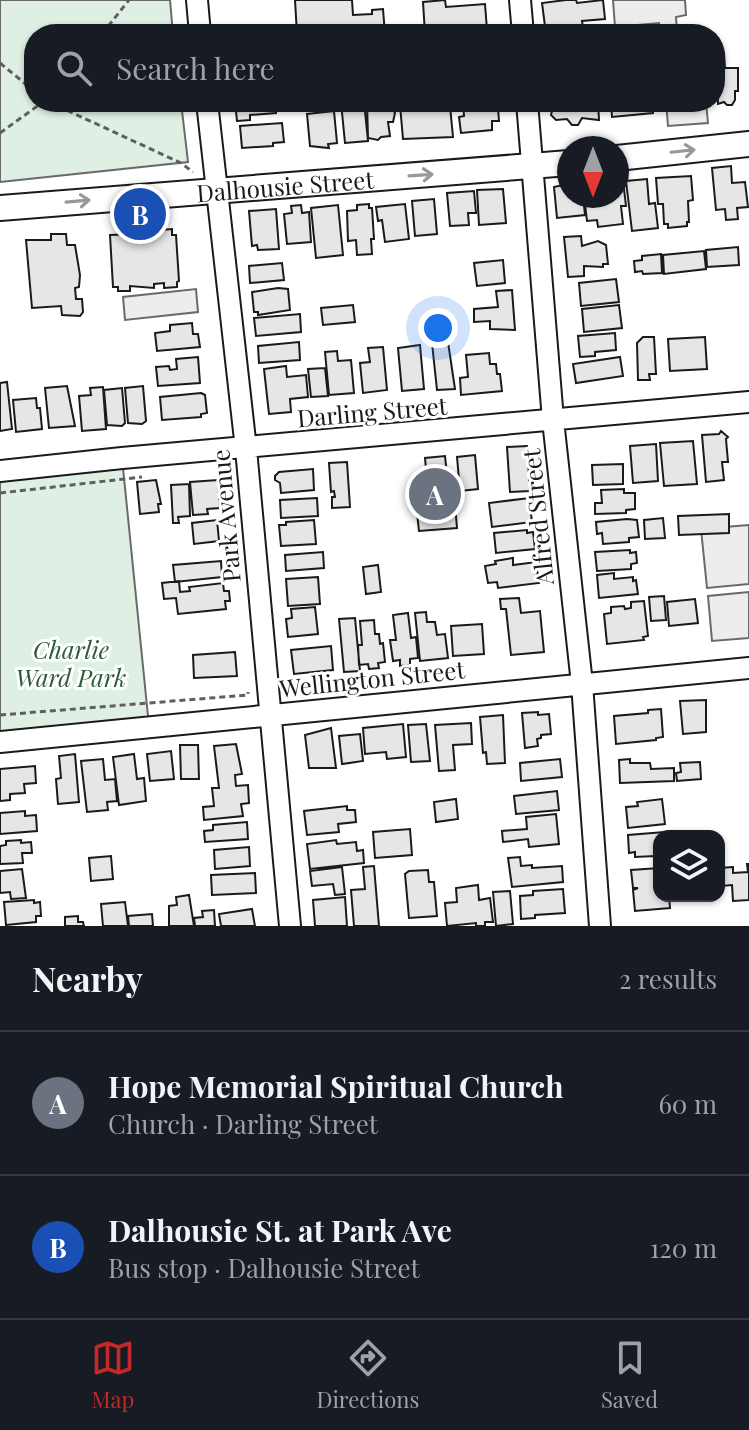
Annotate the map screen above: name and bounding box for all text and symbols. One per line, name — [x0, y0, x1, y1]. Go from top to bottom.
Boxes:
search box — [24, 24, 725, 112]
icon: search — [52, 46, 96, 90]
text: Search here — [116, 48, 275, 88]
north arrow — [557, 136, 629, 208]
one-way arrow — [669, 144, 696, 159]
street label: Dalhousie Street — [195, 162, 375, 208]
one-way arrow — [407, 167, 434, 182]
pin: B — [114, 184, 166, 244]
one-way arrow — [64, 194, 91, 209]
your location — [418, 308, 458, 348]
street label: Darling Street — [296, 388, 449, 433]
street label: Alfred Street — [514, 447, 560, 588]
street label: Park Avenue — [203, 448, 247, 584]
pin: A — [409, 464, 461, 524]
park label: Charlie Ward Park — [16, 633, 126, 693]
street label: Wellington Street — [277, 652, 467, 704]
map controls — [653, 830, 725, 902]
button: layers — [653, 830, 725, 902]
text: Nearby — [32, 955, 143, 1001]
text: 2 results — [619, 961, 717, 996]
text: Hope Memorial Spiritual Church — [108, 1066, 563, 1106]
text: A — [49, 1086, 67, 1121]
text: 60 m — [658, 1086, 717, 1121]
text: Church · Darling Street — [108, 1106, 378, 1141]
text: Dalhousie St. at Park Ave — [108, 1210, 452, 1250]
text: B — [49, 1230, 67, 1265]
text: 120 m — [650, 1230, 717, 1265]
text: Bus stop · Dalhousie Street — [108, 1250, 420, 1285]
tab: Map — [91, 1336, 135, 1414]
tab: Directions — [316, 1336, 419, 1414]
tab: Saved — [601, 1336, 658, 1414]

